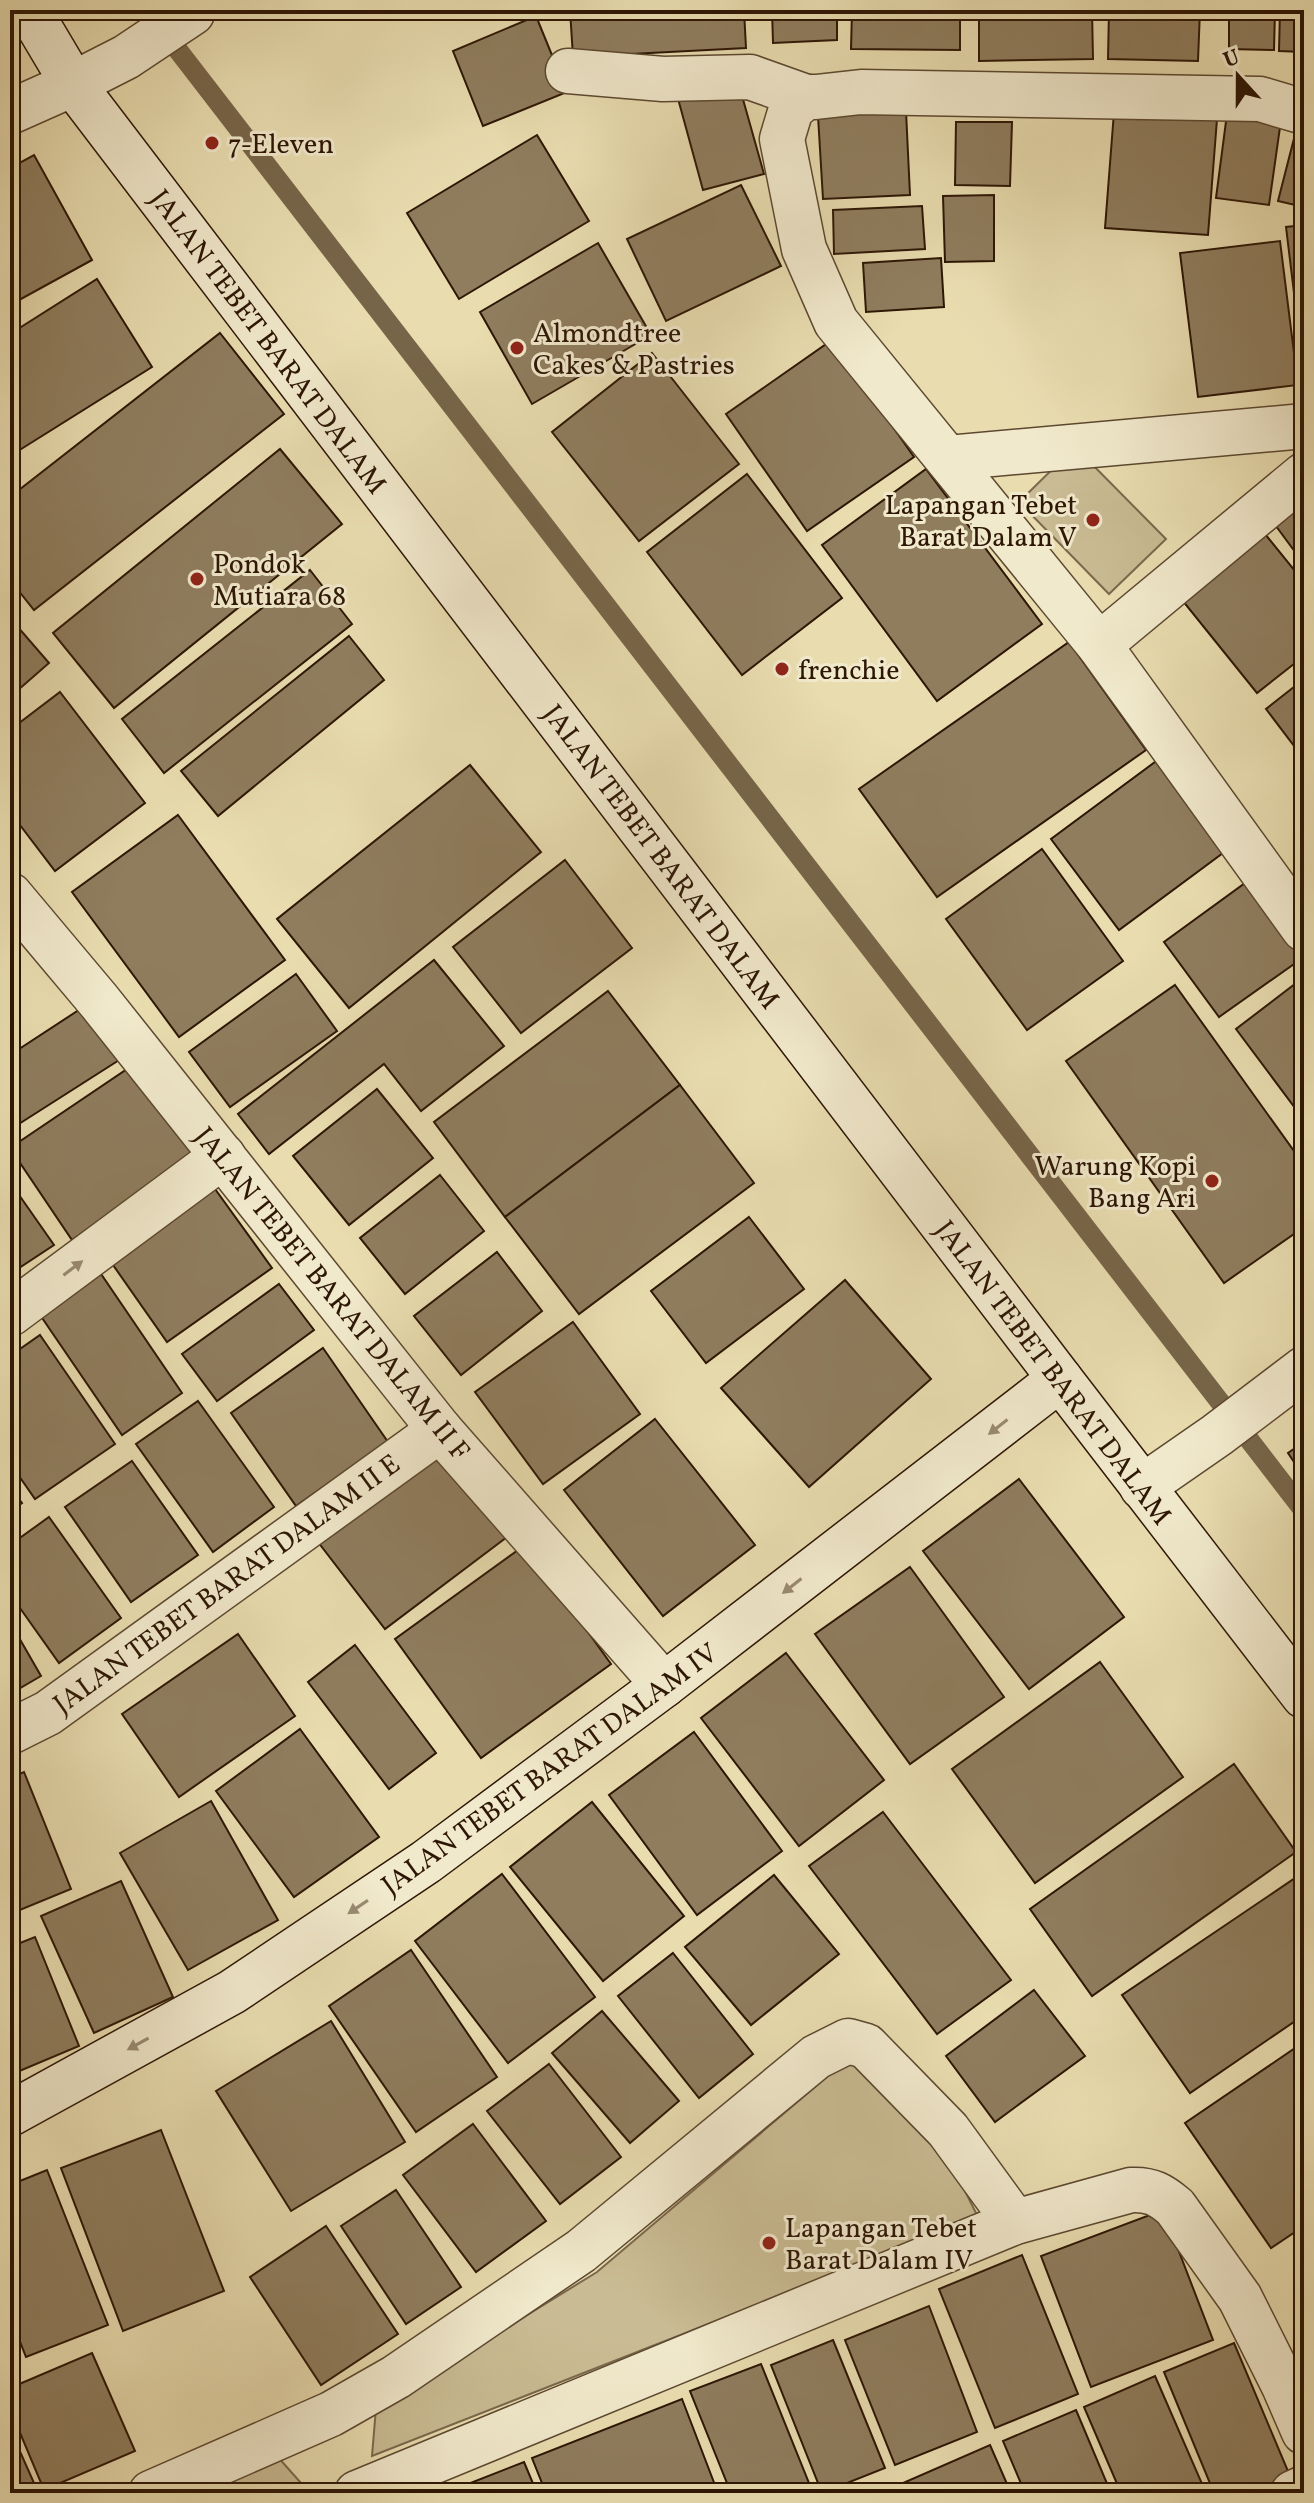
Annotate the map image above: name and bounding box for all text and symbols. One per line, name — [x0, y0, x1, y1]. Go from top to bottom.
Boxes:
north arrow — [1198, 36, 1278, 116]
text: U — [1219, 42, 1244, 77]
place label: 7-Eleven — [228, 126, 334, 165]
marker: 7-Eleven — [203, 134, 221, 152]
street label: JALAN TEBET BARAT DALAM — [139, 182, 395, 503]
place label: Almondtree Cakes & Pastries — [533, 315, 735, 386]
marker: Almondtree Cakes & Pastries — [508, 339, 526, 357]
place label: Lapangan Tebet Barat Dalam V — [885, 487, 1077, 558]
marker: Lapangan Tebet Barat Dalam V — [1084, 511, 1102, 529]
place label: Pondok Mutiara 68 — [213, 546, 346, 617]
marker: Pondok Mutiara 68 — [188, 570, 206, 588]
place label: frenchie — [798, 652, 900, 691]
marker: frenchie — [773, 660, 791, 678]
street label: JALAN TEBET BARAT DALAM — [532, 697, 788, 1018]
street label: JALAN TEBET BARAT DALAM II F — [184, 1119, 478, 1470]
place label: Warung Kopi Bang Ari — [1035, 1148, 1196, 1219]
marker: Warung Kopi Bang Ari — [1203, 1172, 1221, 1190]
street label: JALAN TEBET BARAT DALAM — [924, 1213, 1180, 1534]
one-way arrow — [62, 1260, 84, 1276]
one-way arrow — [988, 1419, 1008, 1435]
street label: JALAN TEBET BARAT DALAM II E — [46, 1446, 409, 1724]
one-way arrow — [782, 1578, 802, 1594]
street label: JALAN TEBET BARAT DALAM IV — [374, 1635, 727, 1906]
one-way arrow — [348, 1900, 369, 1915]
one-way arrow — [126, 2038, 149, 2051]
place label: Lapangan Tebet Barat Dalam IV — [785, 2210, 977, 2281]
marker: Lapangan Tebet Barat Dalam IV — [760, 2234, 778, 2252]

